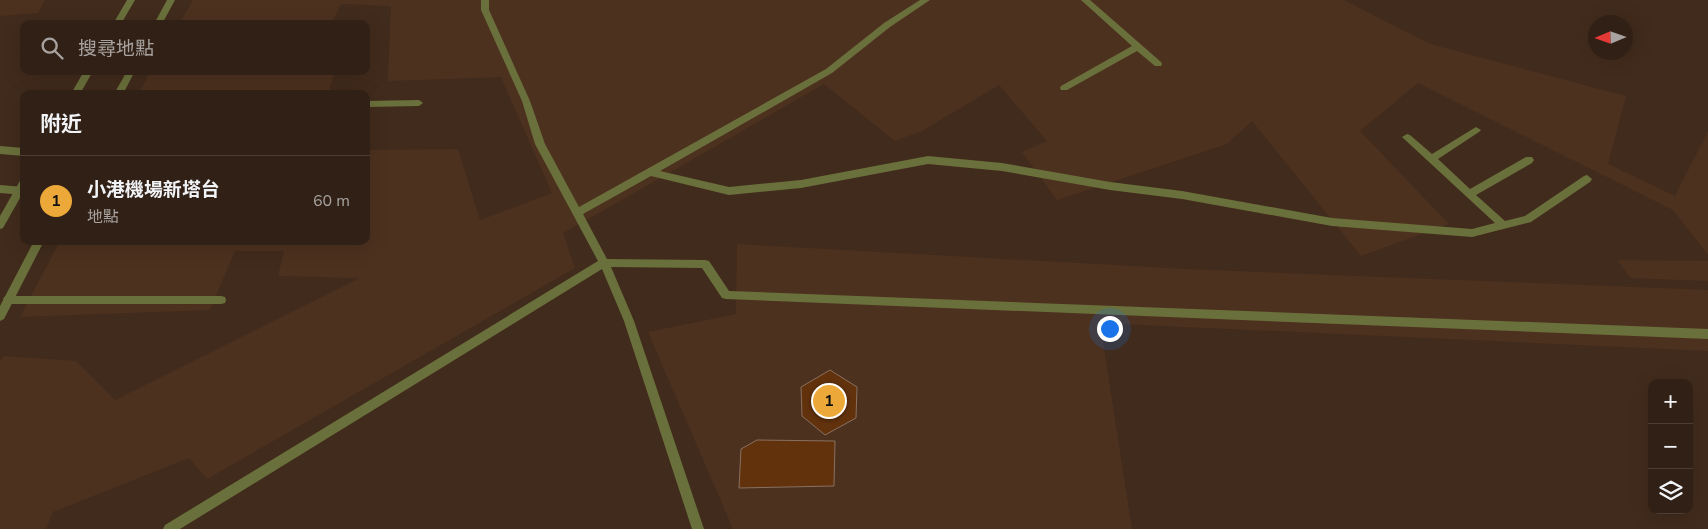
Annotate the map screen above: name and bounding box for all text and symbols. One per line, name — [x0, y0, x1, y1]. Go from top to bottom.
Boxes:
north arrow — [1588, 15, 1633, 60]
search box — [20, 20, 370, 75]
icon: search — [38, 34, 66, 62]
text: 搜尋地點 — [78, 36, 154, 62]
text: 附近 — [40, 110, 82, 138]
text: 小港機場新塔台 — [87, 177, 220, 203]
text: 1 — [51, 190, 61, 212]
text: 60 m — [313, 190, 350, 212]
text: 地點 — [87, 206, 119, 228]
your location — [1097, 316, 1123, 342]
map controls — [1648, 379, 1693, 514]
button: + — [1648, 379, 1693, 424]
pin: 1 — [813, 382, 845, 420]
button: − — [1648, 424, 1693, 469]
button: layers — [1648, 469, 1693, 514]

